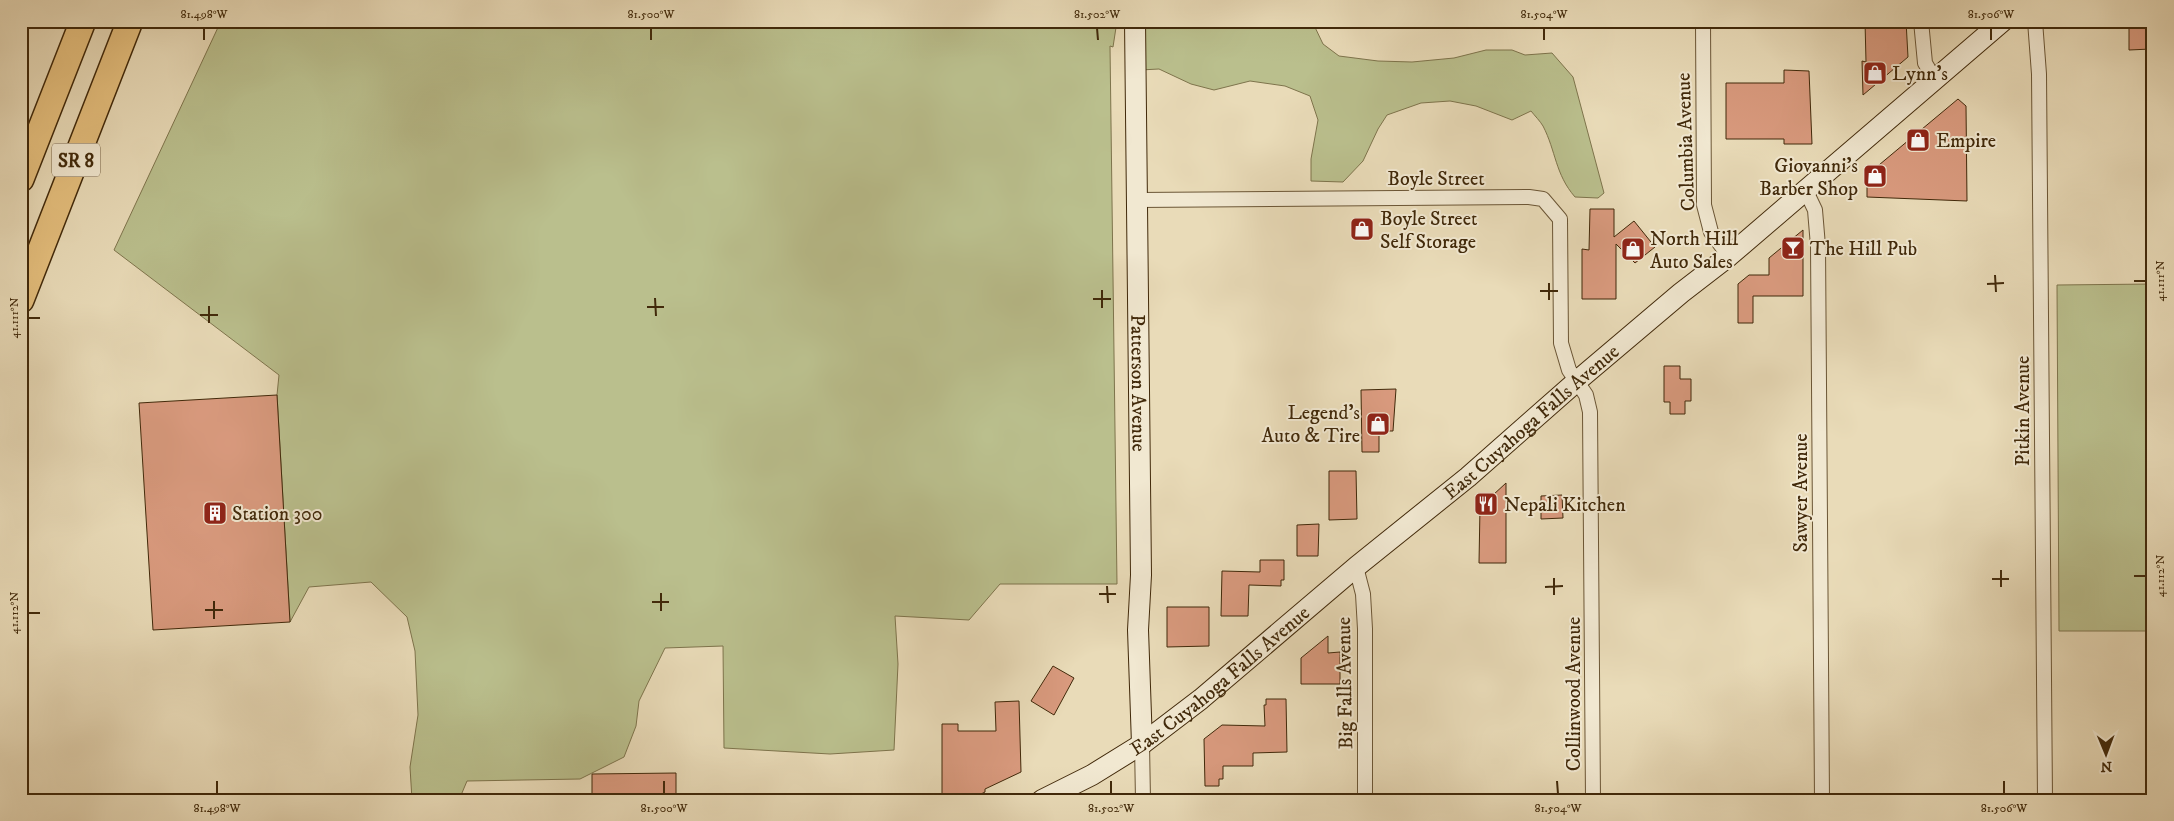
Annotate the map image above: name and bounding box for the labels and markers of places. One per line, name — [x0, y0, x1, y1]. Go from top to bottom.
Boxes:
shop icon: Lynn's — [1862, 60, 1888, 86]
place label: Lynn's — [1892, 62, 1948, 87]
shop icon: Empire — [1905, 127, 1931, 153]
place label: Empire — [1936, 129, 1996, 154]
place label: Giovanni's Barber Shop — [1759, 154, 1858, 202]
shop icon: Giovanni's Barber Shop — [1862, 163, 1888, 189]
place label: Boyle Street Self Storage — [1380, 207, 1477, 255]
shop icon: Boyle Street Self Storage — [1349, 216, 1375, 242]
place label: North Hill Auto Sales — [1650, 227, 1738, 275]
bar icon: The Hill Pub — [1780, 235, 1806, 261]
shop icon: North Hill Auto Sales — [1620, 236, 1646, 262]
place label: The Hill Pub — [1810, 237, 1917, 262]
place label: Legend's Auto & Tire — [1262, 401, 1360, 449]
shop icon: Legend's Auto & Tire — [1365, 411, 1391, 437]
restaurant icon: Nepali Kitchen — [1473, 491, 1499, 517]
place label: Nepali Kitchen — [1504, 493, 1626, 518]
building icon: Station 300 — [202, 500, 228, 526]
place label: Station 300 — [232, 502, 322, 527]

